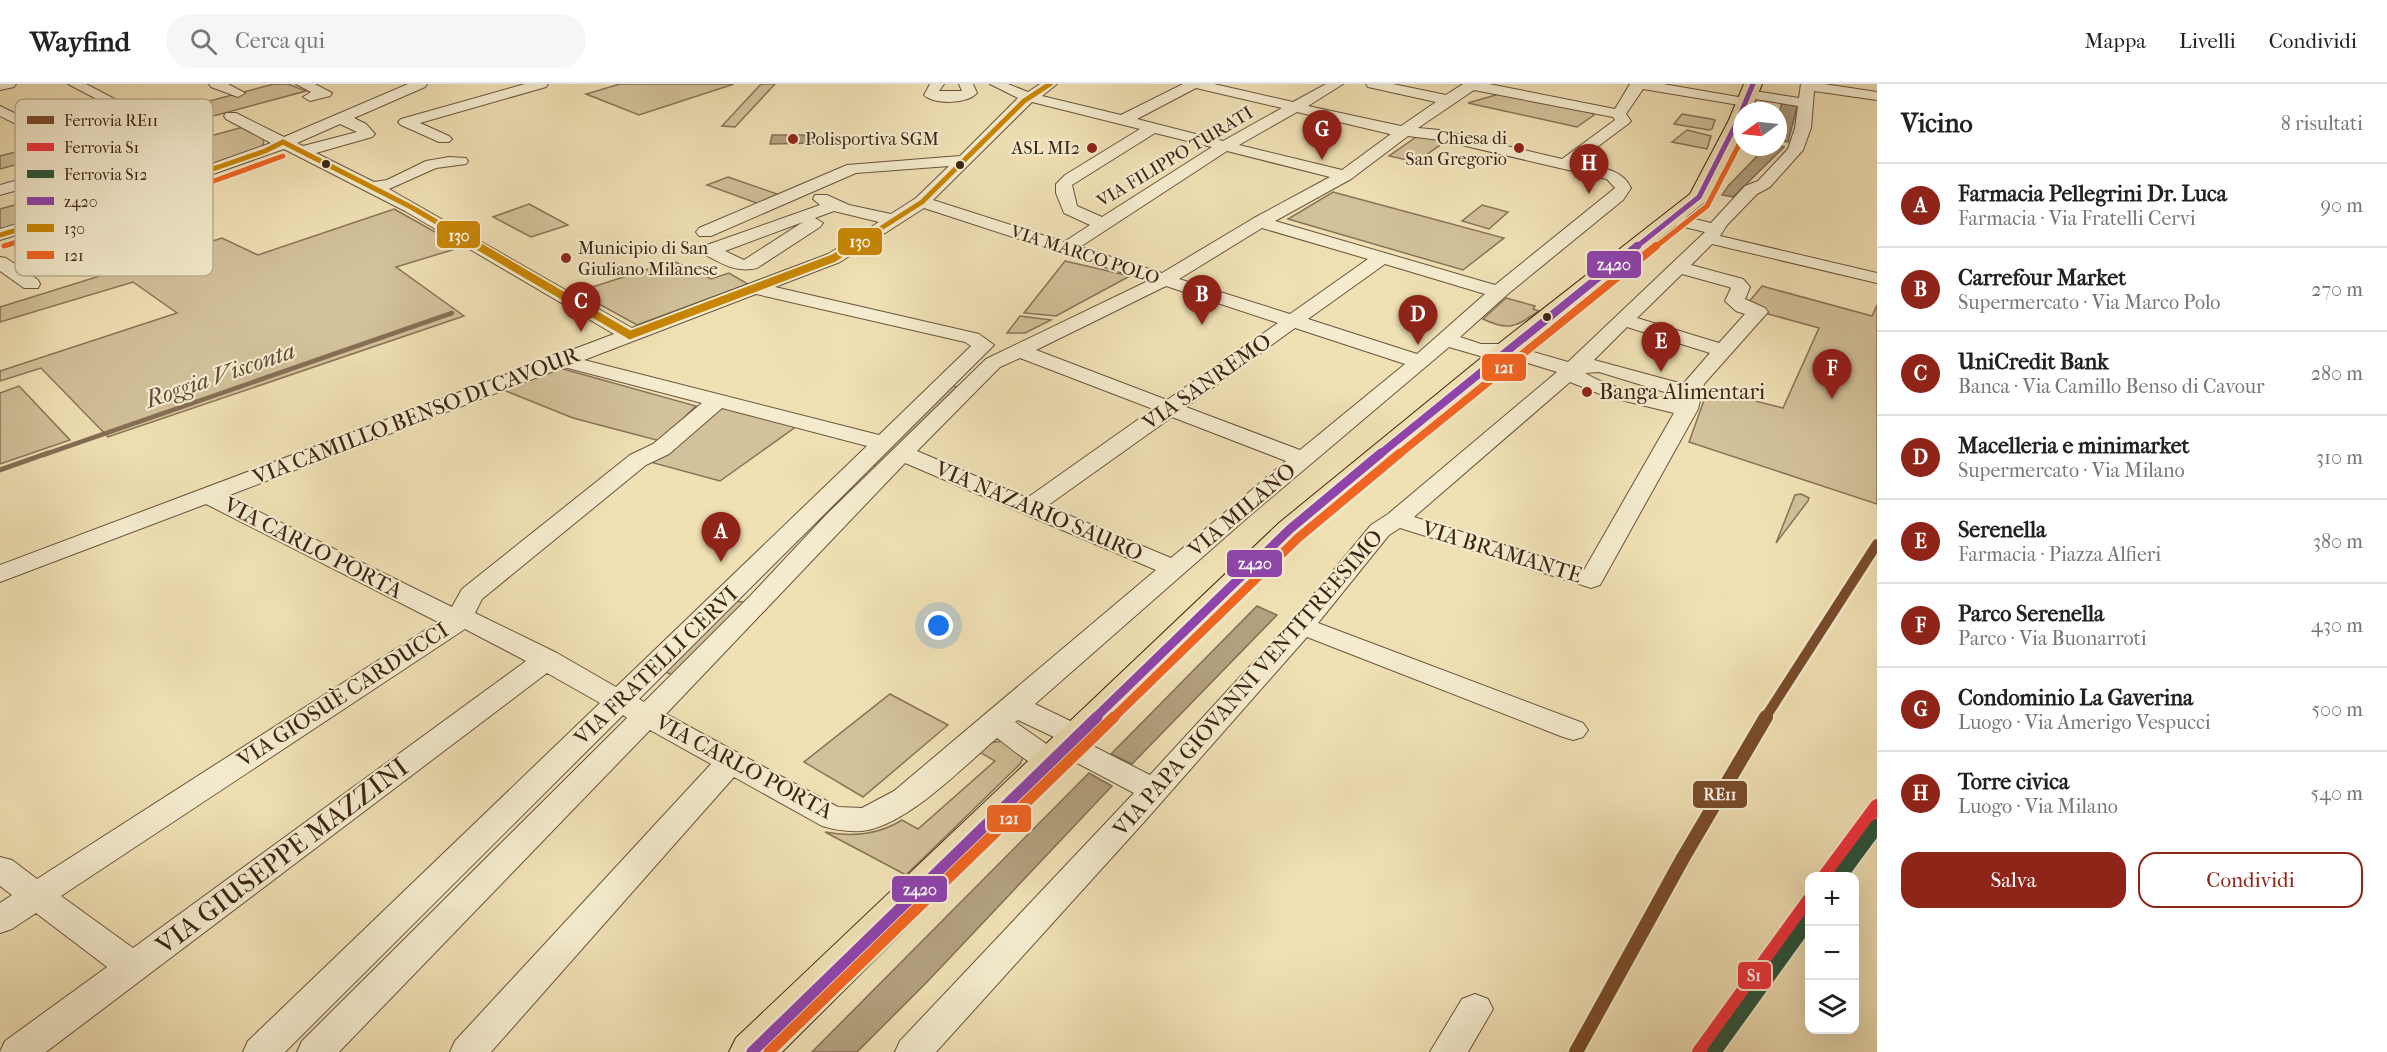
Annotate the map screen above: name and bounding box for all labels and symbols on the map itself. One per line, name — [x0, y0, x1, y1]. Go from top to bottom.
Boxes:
legend — [15, 99, 213, 276]
street label: VIA FILIPPO TURATI — [1092, 102, 1257, 212]
north arrow — [1733, 102, 1787, 156]
pin: G — [1302, 110, 1342, 160]
text: Ferrovia RE11 — [64, 111, 158, 130]
place label: Chiesa di San Gregorio — [1405, 128, 1508, 170]
place label: Polisportiva SGM — [805, 129, 939, 150]
marker: Polisportiva SGM — [786, 132, 800, 146]
text: Ferrovia S1 — [64, 138, 139, 157]
place label: ASL MI2 — [1011, 138, 1080, 159]
marker: ASL MI2 — [1085, 141, 1099, 155]
marker: Chiesa di San Gregorio — [1512, 141, 1526, 155]
pin: H — [1570, 144, 1608, 194]
unlabelled marker — [320, 158, 332, 170]
unlabelled marker — [954, 159, 966, 171]
text: Ferrovia S12 — [64, 165, 148, 184]
text: z420 — [64, 192, 98, 211]
text: 130 — [64, 219, 85, 238]
line badge: 130 — [436, 220, 481, 249]
street label: VIA MARCO POLO — [1007, 221, 1162, 289]
text: 130 — [448, 226, 470, 246]
line badge: 130 — [837, 227, 883, 256]
text: 130 — [849, 232, 871, 252]
place label: Municipio di San Giuliano Milanese — [578, 238, 718, 280]
text: 121 — [64, 246, 84, 265]
line badge: z420 — [1586, 250, 1642, 279]
marker: Municipio di San Giuliano Milanese — [559, 251, 573, 265]
text: z420 — [1596, 255, 1631, 275]
pin: B — [1182, 276, 1222, 325]
pin: C — [562, 282, 600, 332]
pin: D — [1398, 296, 1438, 345]
unlabelled marker — [1541, 311, 1553, 323]
pin: E — [1642, 322, 1680, 372]
street label: VIA SANREMO — [1137, 328, 1276, 437]
water label: Roggia Visconta — [140, 336, 298, 414]
street label: VIA CAMILLO BENSO DI CAVOUR — [248, 341, 584, 491]
pin: F — [1812, 350, 1852, 399]
line badge: 121 — [1481, 353, 1527, 382]
text: 121 — [1494, 358, 1514, 377]
place label: Banga Alimentari — [1599, 379, 1766, 405]
marker: Banga Alimentari — [1580, 385, 1594, 399]
street label: VIA NAZARIO SAURO — [930, 455, 1147, 567]
street label: VIA MILANO — [1182, 457, 1301, 563]
street label: VIA CARLO PORTA — [219, 491, 407, 605]
pin: A — [702, 512, 740, 562]
street label: VIA BRAMANTE — [1418, 515, 1585, 589]
street label: VIA PAPA GIOVANNI VENTITREESIMO — [1107, 524, 1388, 842]
line badge: z420 — [1226, 549, 1283, 578]
text: z420 — [1237, 554, 1272, 574]
street label: VIA FRATELLI CERVI — [568, 581, 743, 752]
your location — [924, 611, 953, 640]
street label: VIA GIOSUÈ CARDUCCI — [231, 616, 454, 774]
street label: VIA CARLO PORTA — [650, 709, 838, 825]
street label: VIA GIUSEPPE MAZZINI — [149, 751, 414, 962]
line badge: RE11 — [1692, 780, 1748, 809]
text: RE11 — [1704, 785, 1737, 804]
line badge: 121 — [986, 804, 1032, 833]
text: 121 — [999, 809, 1019, 828]
line badge: z420 — [891, 875, 948, 903]
text: z420 — [902, 880, 937, 900]
line badge: S1 — [1737, 961, 1772, 990]
text: S1 — [1747, 966, 1761, 985]

